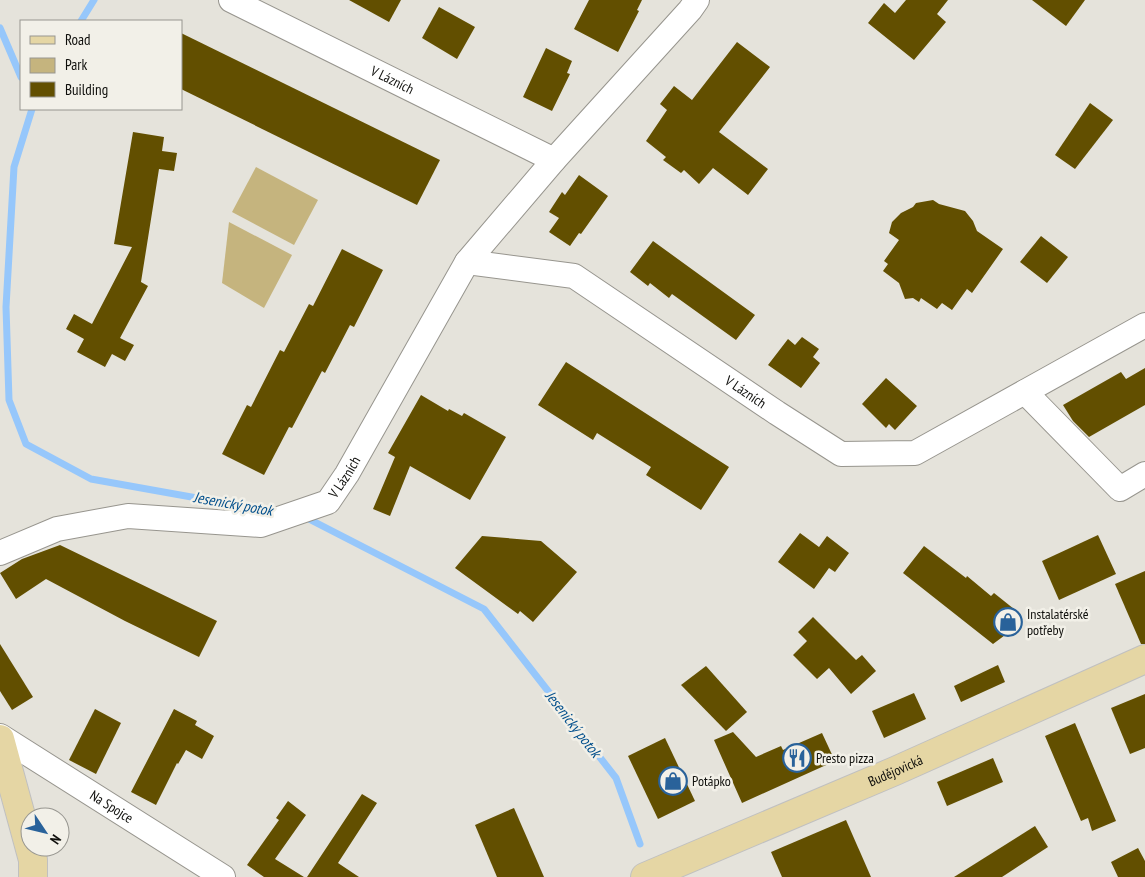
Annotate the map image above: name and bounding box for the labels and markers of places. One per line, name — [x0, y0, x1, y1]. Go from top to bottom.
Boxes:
place label: Instalatérské potřeby — [1027, 605, 1089, 639]
shop icon: Instalatérské potřeby — [993, 607, 1023, 637]
restaurant icon: Presto pizza — [782, 743, 812, 773]
place label: Presto pizza — [816, 749, 874, 767]
shop icon: Potápko — [658, 766, 688, 796]
place label: Potápko — [692, 772, 731, 790]

